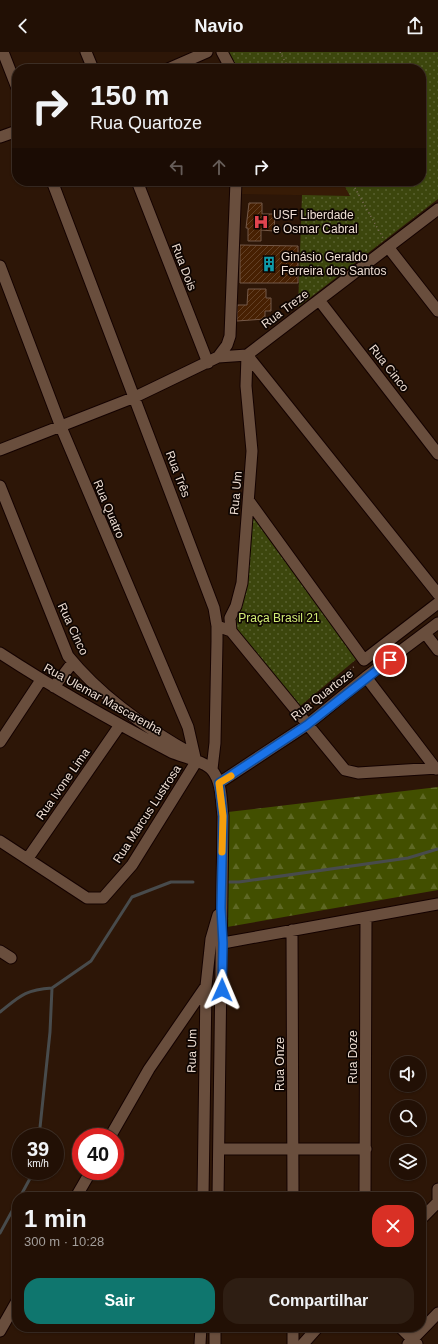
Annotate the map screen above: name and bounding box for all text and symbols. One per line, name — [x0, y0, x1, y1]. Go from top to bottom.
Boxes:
icon: back — [12, 15, 34, 37]
icon: share — [404, 15, 426, 37]
text: Navio — [194, 16, 244, 36]
icon: right — [24, 80, 76, 132]
text: 150 m — [90, 80, 169, 111]
text: Rua Quartoze — [90, 113, 202, 133]
icon: left — [166, 156, 188, 178]
icon: ahead — [208, 156, 230, 178]
icon: right — [250, 156, 272, 178]
place label: USF Liberdade e Osmar Cabral — [273, 208, 358, 236]
hospital icon: USF Liberdade e Osmar Cabral — [252, 213, 270, 231]
street label: Rua Dois — [169, 241, 199, 293]
place label: Ginásio Geraldo Ferreira dos Santos — [281, 250, 386, 278]
building icon: Ginásio Geraldo Ferreira dos Santos — [260, 255, 278, 273]
street label: Rua Treze — [259, 287, 312, 331]
street label: Rua Cinco — [366, 342, 412, 395]
street label: Rua Três — [163, 449, 193, 499]
street label: Rua Um — [227, 470, 245, 516]
street label: Rua Quatro — [90, 478, 128, 541]
street label: Rua Cinco — [55, 601, 91, 658]
park label: Praça Brasil 21 — [238, 611, 320, 625]
pin — [373, 643, 407, 677]
icon: arrive — [379, 649, 401, 671]
street label: Rua Ulemar Mascarenha — [41, 661, 165, 738]
street label: Rua Quartoze — [288, 666, 356, 724]
street label: Rua Ivone Lima — [33, 745, 93, 822]
street label: Rua Marcus Lustrosa — [110, 762, 184, 866]
position arrow — [201, 969, 243, 1011]
street label: Rua Um — [185, 1029, 199, 1073]
street label: Rua Doze — [346, 1030, 360, 1084]
street label: Rua Onze — [273, 1037, 287, 1091]
map controls — [390, 1056, 426, 1180]
button: sound — [390, 1056, 426, 1092]
button: search — [390, 1100, 426, 1136]
speed limit sign: 40 — [72, 1128, 124, 1180]
text: 39 — [27, 1138, 49, 1160]
button: layers — [390, 1144, 426, 1180]
text: km/h — [27, 1158, 49, 1169]
text: 1 min — [24, 1205, 87, 1232]
button: close — [372, 1205, 414, 1247]
text: 300 m · 10:28 — [24, 1234, 104, 1249]
button: Sair — [24, 1278, 215, 1324]
button: Compartilhar — [223, 1278, 414, 1324]

